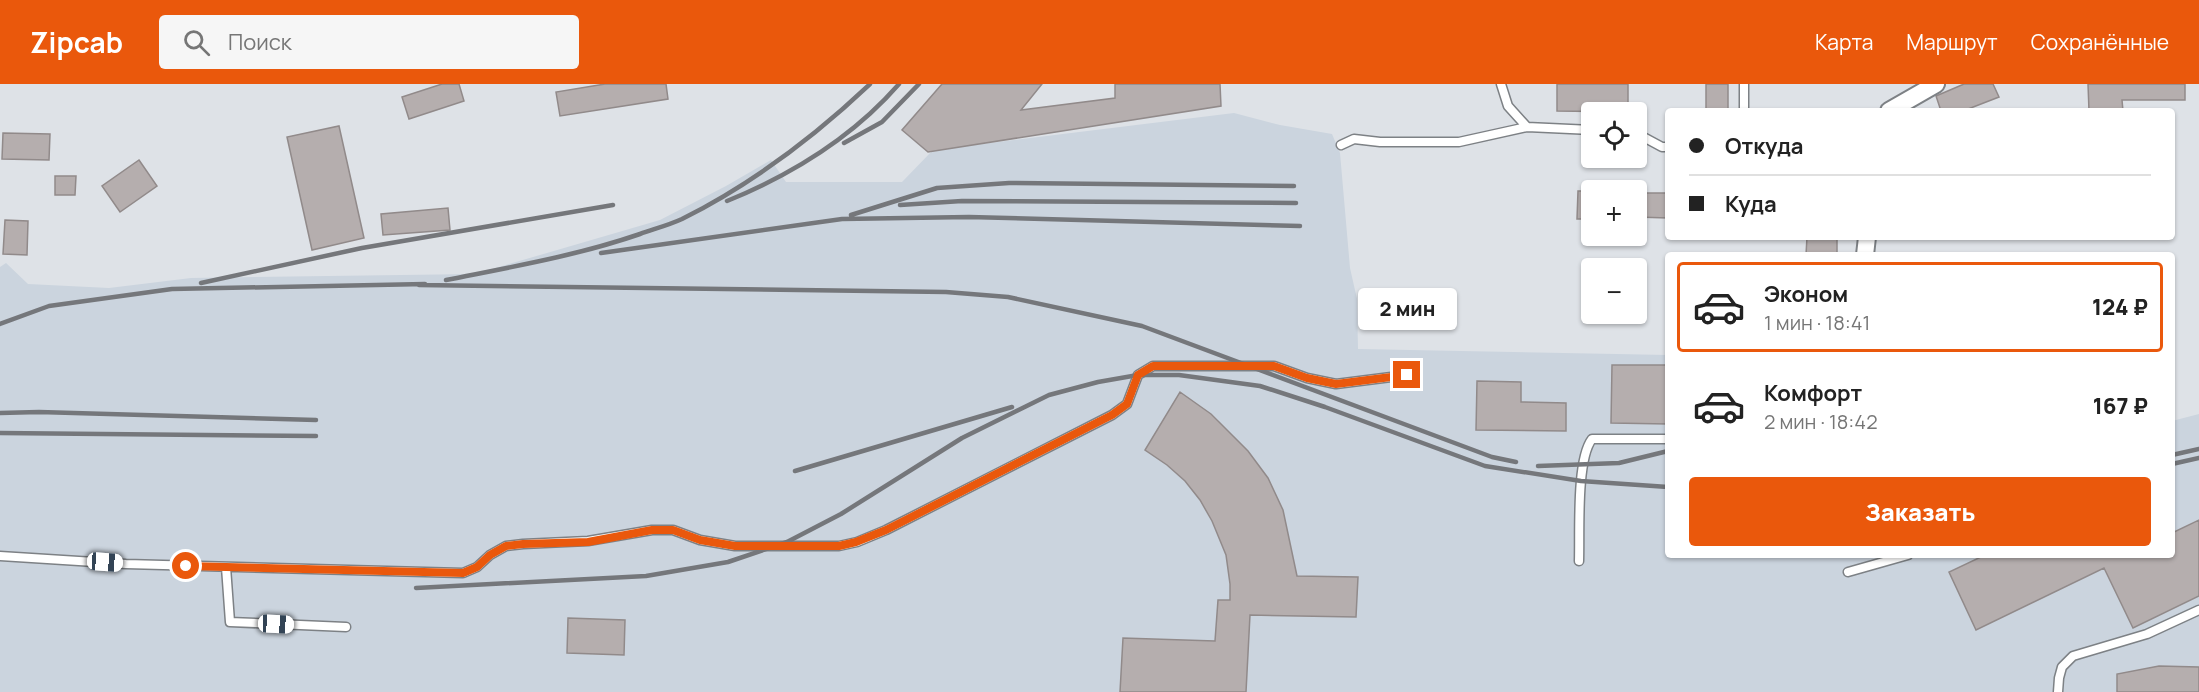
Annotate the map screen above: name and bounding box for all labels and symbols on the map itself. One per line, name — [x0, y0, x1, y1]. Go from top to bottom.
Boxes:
callout: 2 мин — [1358, 288, 1456, 330]
route end — [1393, 361, 1420, 388]
car — [86, 552, 124, 572]
route start — [172, 552, 199, 579]
car — [258, 614, 294, 634]

